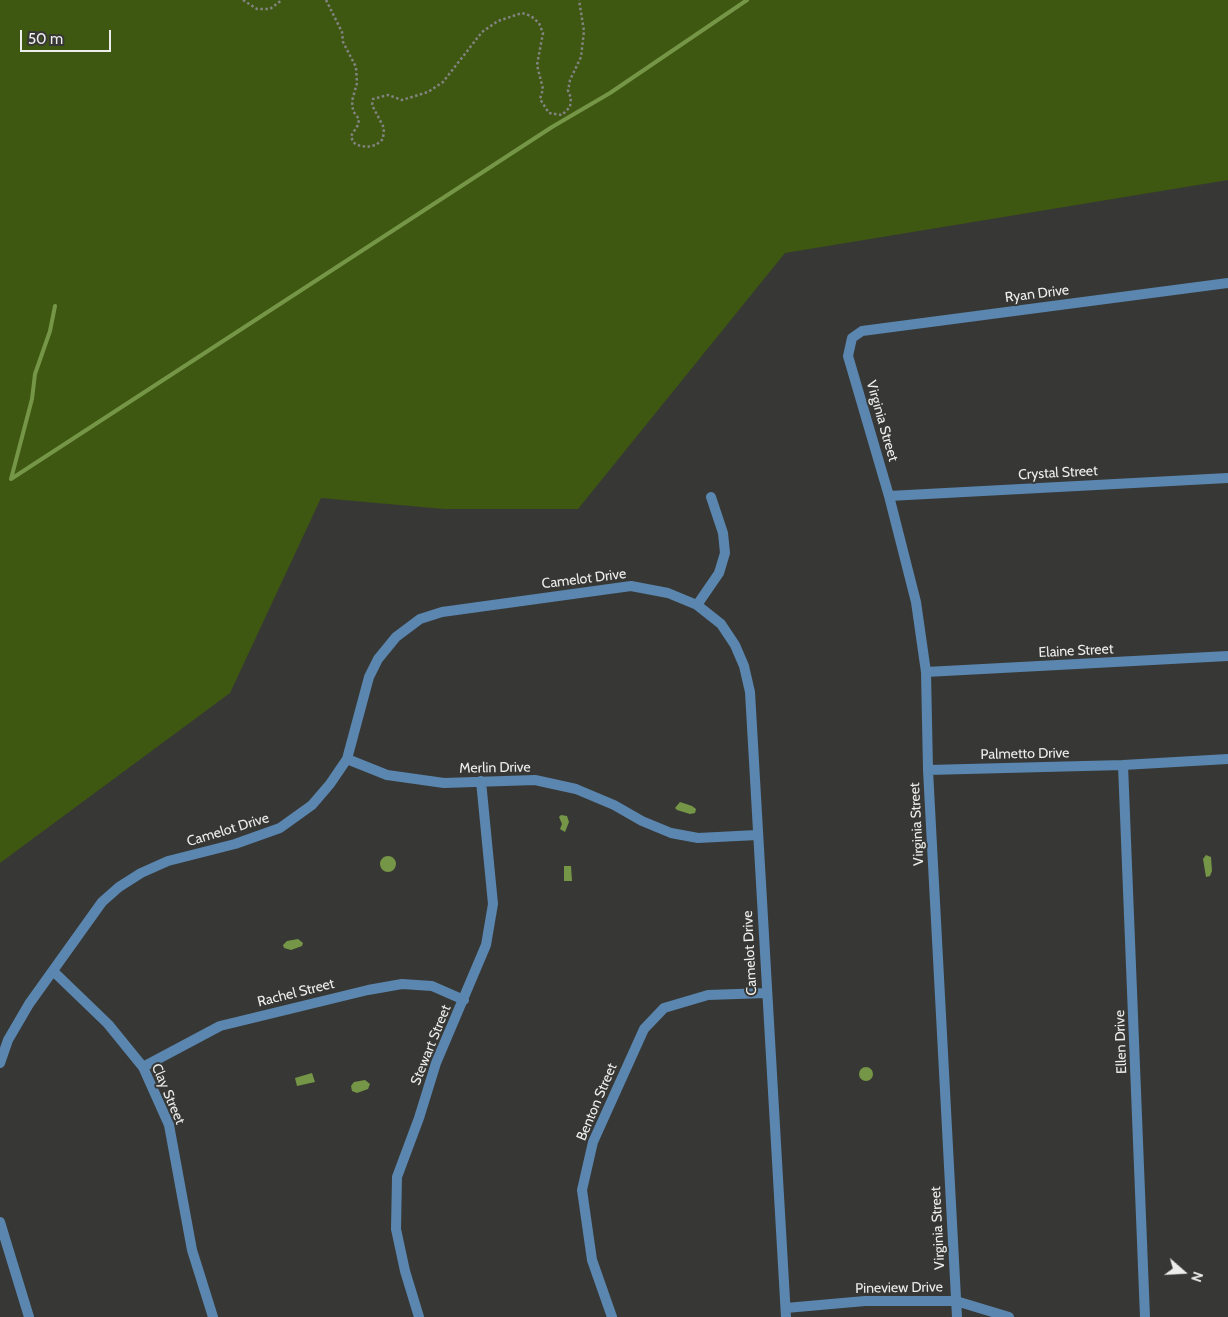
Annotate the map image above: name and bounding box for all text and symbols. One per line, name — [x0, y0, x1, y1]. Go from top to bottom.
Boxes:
scale bar — [22, 20, 114, 52]
text: 50 m — [28, 30, 63, 48]
street label: Ryan Drive — [1004, 282, 1070, 306]
street label: Virginia Street — [862, 379, 902, 463]
street label: Crystal Street — [1018, 463, 1098, 483]
street label: Camelot Drive — [541, 565, 627, 593]
street label: Elaine Street — [1038, 641, 1114, 661]
street label: Palmetto Drive — [980, 745, 1070, 763]
street label: Merlin Drive — [459, 759, 531, 777]
street label: Virginia Street — [906, 782, 928, 866]
street label: Camelot Drive — [185, 810, 271, 850]
street label: Camelot Drive — [739, 910, 761, 996]
street label: Rachel Street — [256, 975, 336, 1011]
street label: Stewart Street — [407, 1003, 455, 1087]
street label: Ellen Drive — [1111, 1010, 1131, 1074]
street label: Clay Street — [148, 1061, 188, 1127]
street label: Benton Street — [573, 1061, 621, 1143]
street label: Virginia Street — [927, 1186, 949, 1270]
north arrow — [1158, 1247, 1208, 1297]
text: N — [1187, 1269, 1207, 1284]
street label: Pineview Drive — [855, 1279, 943, 1297]

